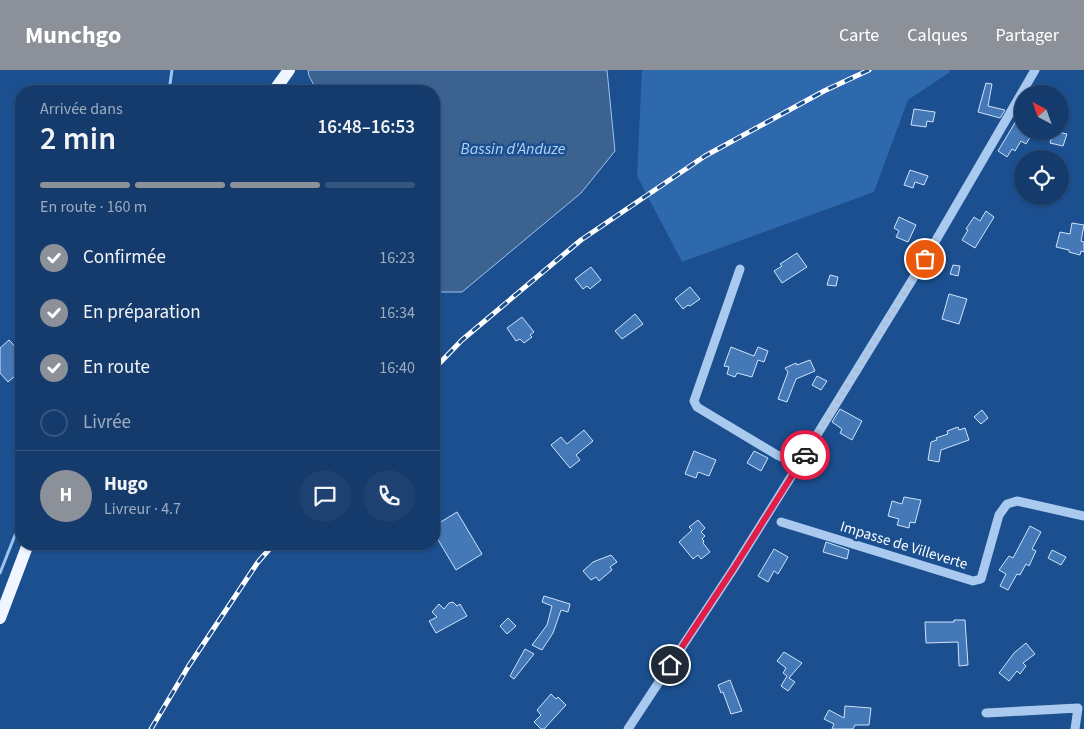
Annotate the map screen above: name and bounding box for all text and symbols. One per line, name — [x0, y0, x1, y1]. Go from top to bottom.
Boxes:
text: Munchgo — [25, 18, 121, 53]
text: Carte — [839, 23, 879, 48]
text: Calques — [907, 23, 967, 48]
text: Partager — [995, 23, 1059, 48]
north arrow — [1014, 85, 1069, 140]
map controls — [1014, 85, 1069, 205]
text: Arrivée dans — [40, 98, 123, 120]
text: 16:48–16:53 — [317, 114, 415, 141]
text: 2 min — [40, 116, 116, 162]
water label: Bassin d'Anduze — [461, 138, 566, 160]
button: locate — [1014, 150, 1069, 205]
text: En route · 160 m — [40, 196, 147, 218]
pin — [904, 238, 946, 280]
icon: check — [40, 244, 68, 272]
text: Confirmée — [83, 244, 166, 271]
icon: bag — [911, 245, 939, 273]
text: 16:23 — [379, 247, 415, 269]
icon: check — [40, 299, 68, 327]
text: En préparation — [83, 299, 201, 326]
text: 16:34 — [379, 302, 415, 324]
icon: check — [40, 354, 68, 382]
text: En route — [83, 354, 150, 381]
text: 16:40 — [379, 357, 415, 379]
text: Livrée — [83, 409, 131, 436]
courier — [780, 430, 830, 480]
icon: car — [791, 441, 819, 469]
button: chat — [299, 470, 351, 522]
button: phone — [363, 470, 415, 522]
text: Hugo — [104, 471, 148, 498]
text: H — [60, 482, 72, 509]
text: Livreur · 4.7 — [104, 498, 181, 520]
street label: Impasse de Villeverte — [838, 516, 970, 575]
pin — [649, 644, 691, 686]
icon: home — [656, 651, 684, 679]

